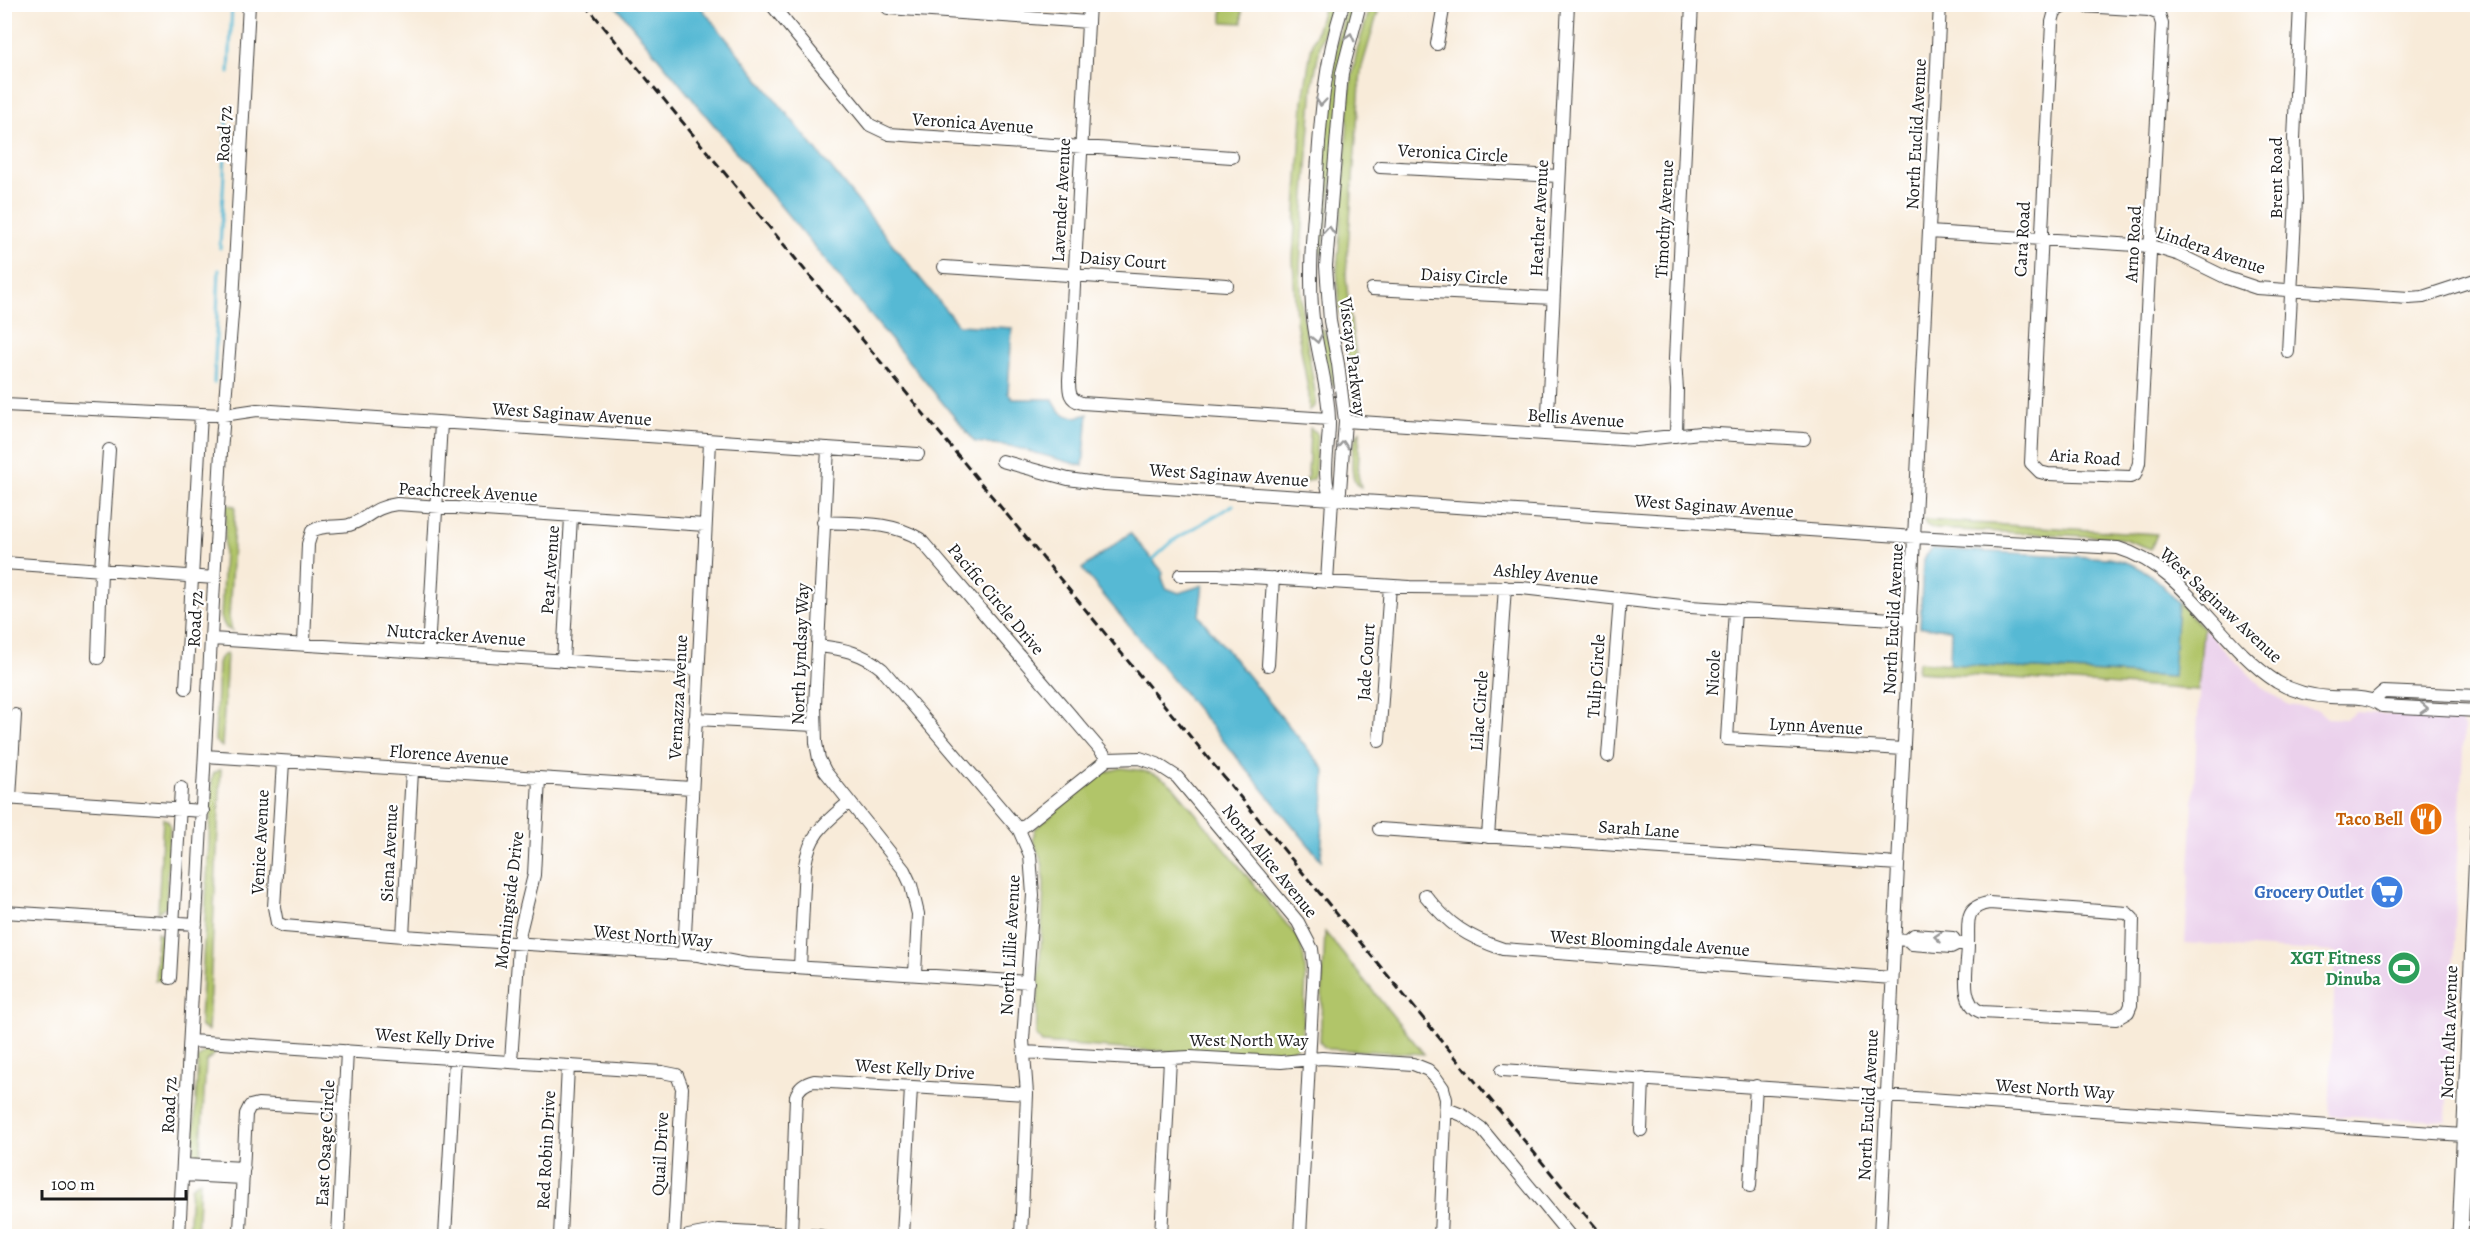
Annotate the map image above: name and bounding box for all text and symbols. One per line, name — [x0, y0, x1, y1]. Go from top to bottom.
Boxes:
one-way arrow — [1343, 32, 1356, 42]
street label: North Euclid Avenue — [1900, 58, 1932, 210]
one-way arrow — [1315, 98, 1328, 107]
street label: Road 72 — [211, 104, 238, 163]
street label: Veronica Avenue — [911, 107, 1034, 139]
street label: Lavender Avenue — [1046, 137, 1076, 263]
street label: Brent Road — [2264, 137, 2288, 219]
street label: Veronica Circle — [1396, 138, 1509, 168]
street label: Heather Avenue — [1524, 159, 1554, 277]
street label: Timothy Avenue — [1649, 159, 1679, 279]
street label: Cara Road — [2008, 200, 2036, 277]
street label: Arno Road — [2119, 205, 2147, 284]
street label: Lindera Avenue — [2153, 220, 2269, 280]
one-way arrow — [1322, 226, 1335, 235]
street label: Daisy Court — [1079, 245, 1167, 275]
street label: Daisy Circle — [1420, 262, 1508, 290]
street label: Viscaya Parkway — [1334, 295, 1372, 419]
one-way arrow — [1310, 333, 1323, 343]
street label: West Saginaw Avenue — [491, 396, 652, 432]
street label: Bellis Avenue — [1527, 403, 1625, 433]
one-way arrow — [1336, 440, 1349, 449]
street label: Aria Road — [2047, 442, 2122, 471]
street label: West Saginaw Avenue — [1148, 457, 1309, 493]
street label: Peachcreek Avenue — [398, 476, 538, 508]
street label: West Saginaw Avenue — [1633, 488, 1794, 524]
street label: Pear Avenue — [535, 524, 565, 616]
street label: Pacific Circle Drive — [942, 538, 1050, 660]
street label: West Saginaw Avenue — [2154, 541, 2288, 668]
street label: North Euclid Avenue — [1877, 543, 1909, 695]
street label: Ashley Avenue — [1492, 557, 1599, 591]
street label: North Lyndsay Way — [786, 582, 815, 726]
street label: Road 72 — [182, 589, 209, 648]
street label: Nutcracker Avenue — [385, 618, 527, 652]
street label: Jade Court — [1351, 622, 1381, 701]
street label: Tulip Circle — [1581, 633, 1611, 719]
street label: Vernazza Avenue — [663, 634, 693, 761]
street label: Nicole — [1700, 649, 1726, 697]
street label: Lilac Circle — [1464, 670, 1494, 752]
one-way arrow — [2420, 702, 2429, 715]
street label: Lynn Avenue — [1769, 712, 1863, 740]
street label: Florence Avenue — [388, 739, 510, 771]
street label: Venice Avenue — [245, 789, 275, 896]
street label: North Alice Avenue — [1217, 799, 1323, 923]
restaurant icon: Taco Bell — [2408, 801, 2444, 837]
street label: Siena Avenue — [374, 803, 404, 903]
place label: Taco Bell — [2336, 807, 2403, 831]
street label: Sarah Lane — [1598, 814, 1680, 844]
street label: Morningside Drive — [489, 830, 529, 970]
street label: North Lillie Avenue — [994, 874, 1026, 1016]
supermarket icon: Grocery Outlet — [2369, 874, 2405, 910]
place label: Grocery Outlet — [2254, 880, 2364, 904]
street label: West North Way — [592, 919, 714, 953]
street label: West Bloomingdale Avenue — [1548, 924, 1751, 962]
one-way arrow — [1933, 931, 1942, 944]
place label: XGT Fitness Dinuba — [2290, 946, 2381, 991]
sports icon: XGT Fitness Dinuba — [2386, 950, 2422, 986]
street label: North Alta Avenue — [2435, 965, 2463, 1099]
street label: West Kelly Drive — [373, 1022, 496, 1054]
street label: West North Way — [1188, 1028, 1310, 1052]
street label: North Euclid Avenue — [1852, 1029, 1884, 1181]
street label: West Kelly Drive — [853, 1053, 976, 1085]
street label: West North Way — [1994, 1073, 2116, 1105]
street label: Road 72 — [156, 1075, 183, 1134]
street label: East Osage Circle — [310, 1079, 340, 1207]
street label: Red Robin Drive — [531, 1090, 561, 1210]
street label: Quail Drive — [646, 1111, 674, 1197]
scale bar — [42, 1163, 186, 1201]
text: 100 m — [51, 1172, 95, 1196]

